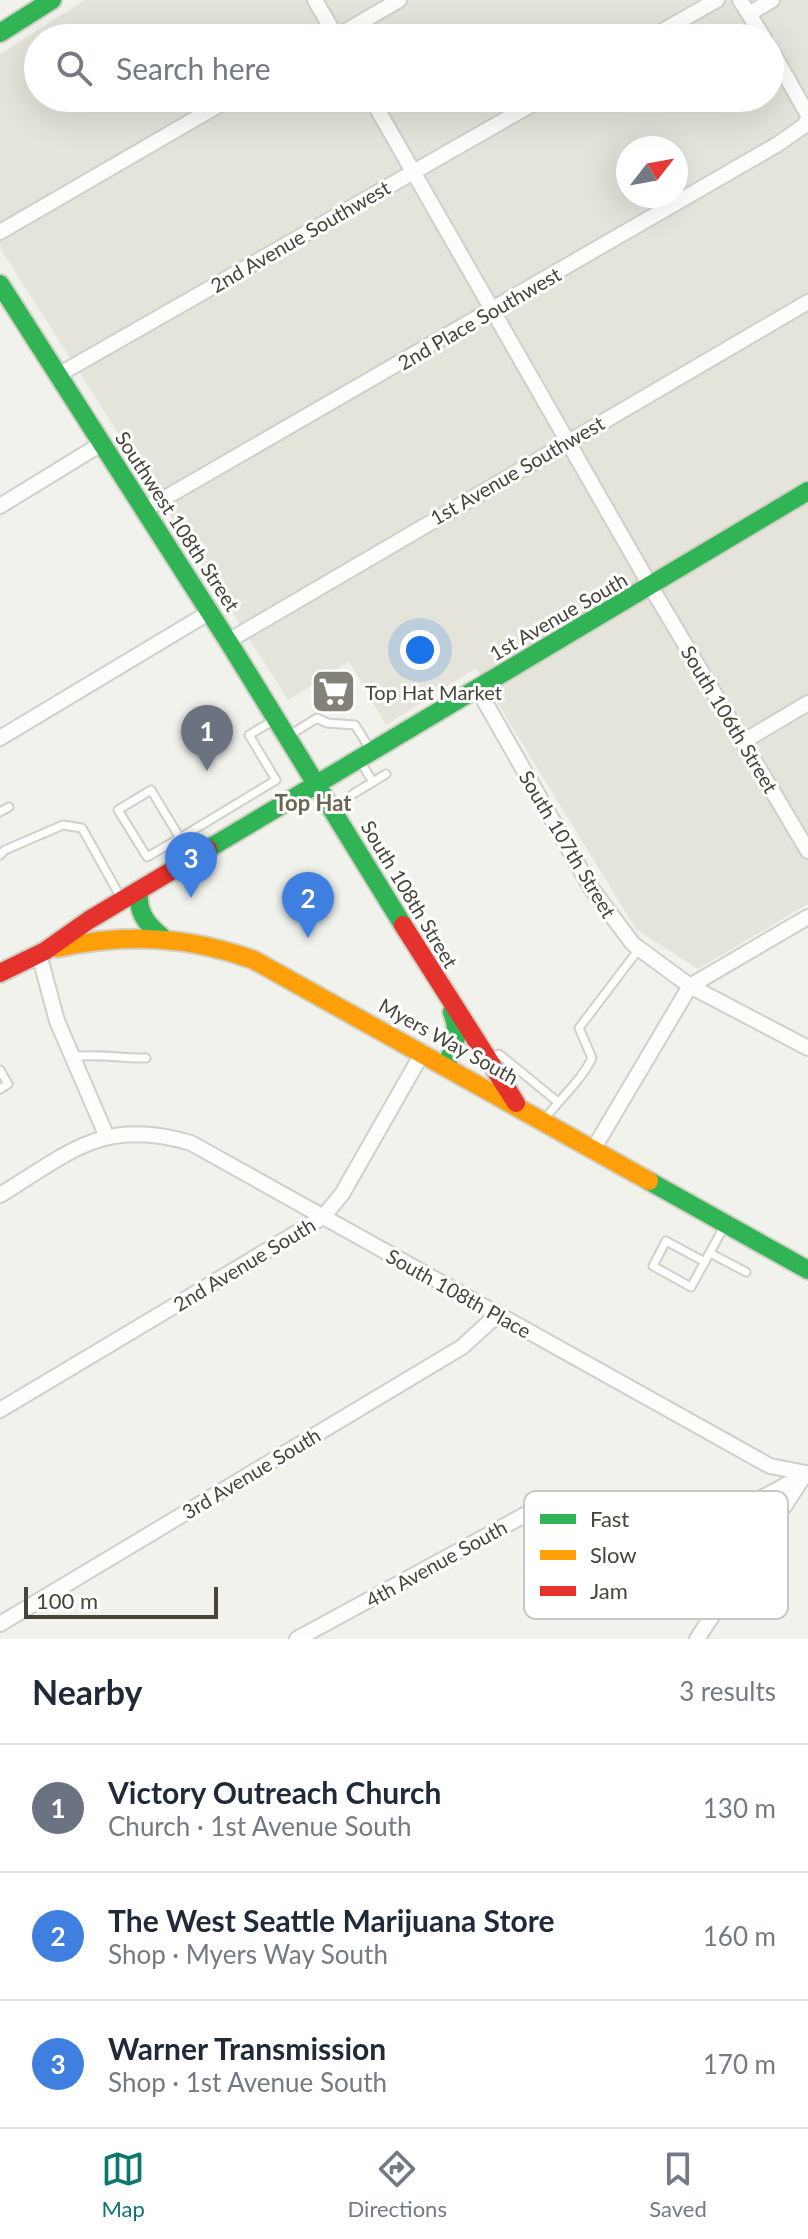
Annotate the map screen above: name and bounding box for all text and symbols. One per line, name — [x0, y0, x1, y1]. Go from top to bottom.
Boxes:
search box — [24, 24, 784, 112]
icon: search — [52, 46, 96, 90]
text: Search here — [116, 50, 271, 86]
north arrow — [616, 136, 688, 208]
street label: 2nd Avenue Southwest — [206, 175, 394, 297]
street label: 2nd Place Southwest — [393, 262, 565, 374]
street label: 1st Avenue Southwest — [426, 410, 608, 530]
street label: Southwest 108th Street — [111, 427, 245, 615]
street label: 1st Avenue South — [485, 567, 631, 665]
your location — [400, 630, 440, 670]
street label: South 106th Street — [677, 641, 783, 797]
supermarket icon: Top Hat Market — [310, 668, 358, 716]
place label: Top Hat Market — [365, 680, 502, 704]
pin: 1 — [181, 705, 233, 771]
street label: South 107th Street — [515, 766, 621, 922]
district label: Top Hat — [275, 789, 352, 816]
street label: South 108th Street — [357, 816, 463, 972]
pin: 3 — [165, 832, 217, 898]
pin: 2 — [282, 872, 334, 938]
street label: Myers Way South — [375, 993, 523, 1089]
street label: 2nd Avenue South — [169, 1212, 319, 1316]
street label: South 108th Place — [383, 1243, 535, 1343]
street label: 3rd Avenue South — [177, 1422, 325, 1524]
legend — [524, 1491, 788, 1619]
text: Fast — [590, 1505, 629, 1532]
street label: 4th Avenue South — [361, 1514, 511, 1612]
text: Slow — [590, 1541, 637, 1568]
text: Jam — [590, 1577, 628, 1604]
scale bar — [24, 1583, 218, 1619]
text: 100 m — [36, 1587, 98, 1614]
text: Nearby — [32, 1671, 143, 1712]
text: 3 results — [679, 1675, 776, 1707]
text: Victory Outreach Church — [108, 1774, 441, 1810]
text: 1 — [50, 1792, 66, 1824]
text: 130 m — [703, 1792, 776, 1824]
text: Church · 1st Avenue South — [108, 1810, 412, 1842]
text: The West Seattle Marijuana Store — [108, 1902, 554, 1938]
text: 2 — [50, 1920, 66, 1952]
text: 160 m — [703, 1920, 776, 1952]
text: Shop · Myers Way South — [108, 1938, 388, 1970]
text: Warner Transmission — [108, 2030, 386, 2066]
text: 3 — [50, 2048, 66, 2080]
text: 170 m — [703, 2048, 776, 2080]
text: Shop · 1st Avenue South — [108, 2066, 387, 2098]
tab: Map — [101, 2147, 145, 2222]
tab: Directions — [348, 2147, 447, 2222]
tab: Saved — [649, 2147, 707, 2222]

